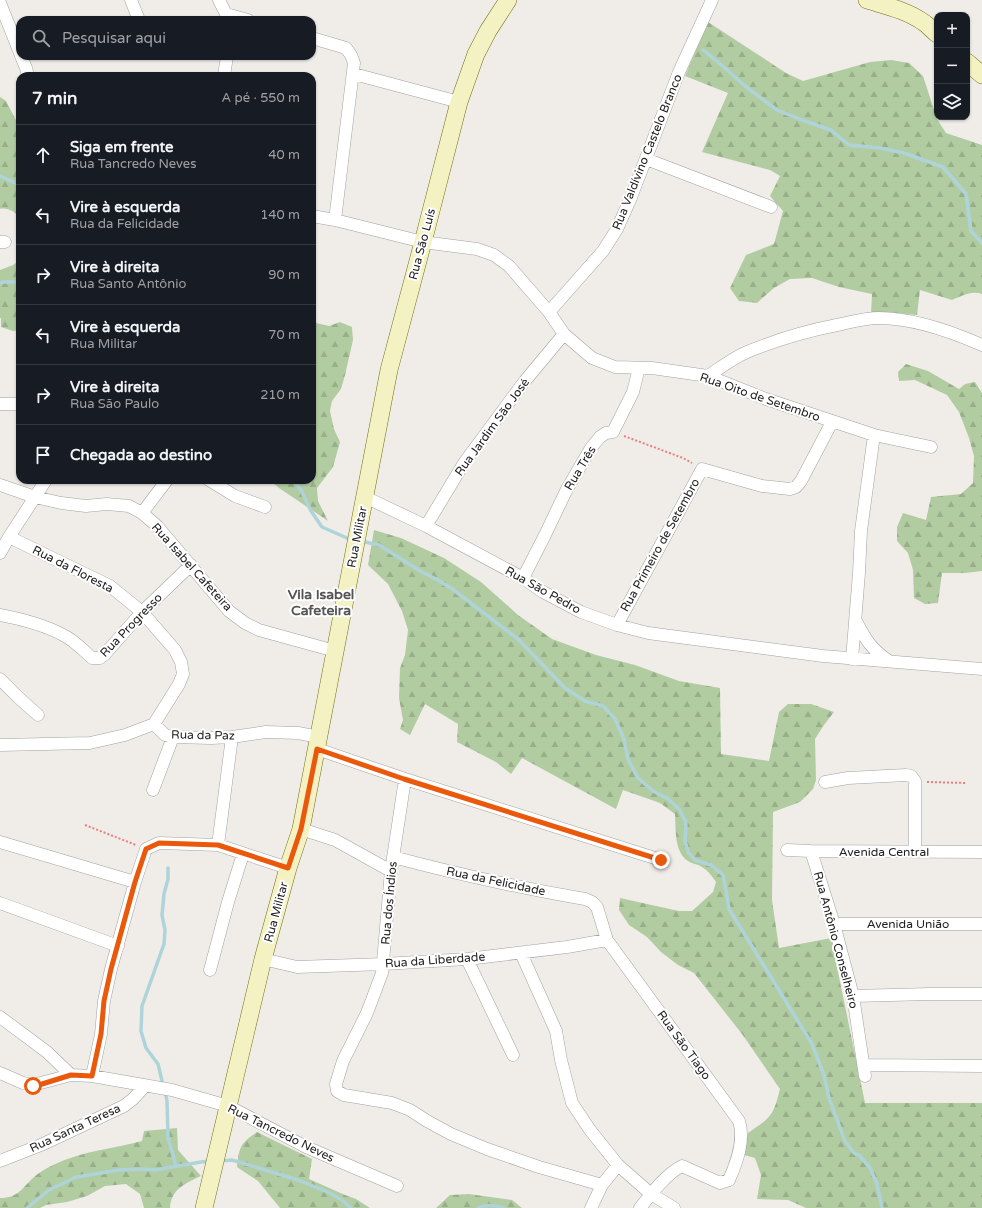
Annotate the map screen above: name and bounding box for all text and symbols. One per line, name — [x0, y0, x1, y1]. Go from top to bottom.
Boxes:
map controls — [934, 12, 970, 120]
button: + — [934, 12, 970, 48]
search box — [16, 16, 316, 60]
icon: search — [30, 27, 52, 49]
text: Pesquisar aqui — [62, 29, 166, 47]
button: − — [934, 48, 970, 84]
street label: Rua Valdívino Castelo Branco — [609, 72, 685, 232]
button: layers — [934, 84, 970, 120]
text: 7 min — [32, 88, 77, 109]
text: A pé · 550 m — [221, 90, 300, 106]
text: Siga em frente — [70, 138, 174, 156]
icon: ahead — [32, 144, 54, 166]
text: 40 m — [268, 147, 300, 163]
text: Rua Tancredo Neves — [70, 156, 196, 172]
text: Vire à esquerda — [70, 198, 180, 216]
icon: left — [32, 204, 54, 226]
text: 140 m — [260, 207, 300, 223]
street label: Rua São Luís — [406, 207, 438, 281]
text: Rua da Felicidade — [70, 216, 179, 232]
text: Vire à direita — [70, 258, 159, 276]
icon: right — [32, 264, 54, 286]
text: 90 m — [268, 267, 300, 283]
text: Rua Santo Antônio — [70, 276, 186, 292]
text: Vire à esquerda — [70, 318, 180, 336]
icon: left — [32, 324, 54, 346]
text: 70 m — [268, 327, 300, 343]
text: Rua Militar — [70, 336, 137, 352]
street label: Rua Oito de Setembro — [698, 370, 822, 424]
street label: Rua Jardim São José — [452, 375, 532, 479]
text: Vire à direita — [70, 378, 159, 396]
icon: right — [32, 384, 54, 406]
text: 210 m — [260, 387, 300, 403]
text: Rua São Paulo — [70, 396, 159, 412]
street label: Rua Três — [561, 443, 599, 493]
icon: arrive — [32, 444, 54, 466]
text: Chegada ao destino — [70, 446, 212, 464]
street label: Rua Primeiro de Setembro — [617, 476, 703, 614]
street label: Rua Militar — [344, 505, 370, 569]
street label: Rua Isabel Cafeteira — [149, 520, 235, 614]
street label: Rua da Floresta — [30, 543, 116, 595]
street label: Rua São Pedro — [503, 563, 583, 617]
district label: Vila Isabel Cafeteira — [288, 586, 354, 619]
street label: Rua Progresso — [97, 590, 165, 660]
street label: Rua da Paz — [171, 727, 235, 743]
street label: Avenida Central — [839, 845, 929, 859]
route end — [652, 851, 670, 869]
street label: Rua dos Índios — [378, 860, 400, 945]
street label: Rua da Felicidade — [445, 864, 547, 898]
street label: Rua Antônio Conselheiro — [811, 870, 861, 1010]
street label: Rua Militar — [261, 880, 291, 944]
street label: Avenida União — [867, 917, 949, 931]
street label: Rua da Liberdade — [384, 949, 486, 970]
street label: Rua São Tiago — [654, 1008, 714, 1082]
route start — [24, 1077, 42, 1095]
street label: Rua Santa Teresa — [27, 1101, 123, 1155]
street label: Rua Tancredo Neves — [225, 1101, 337, 1165]

